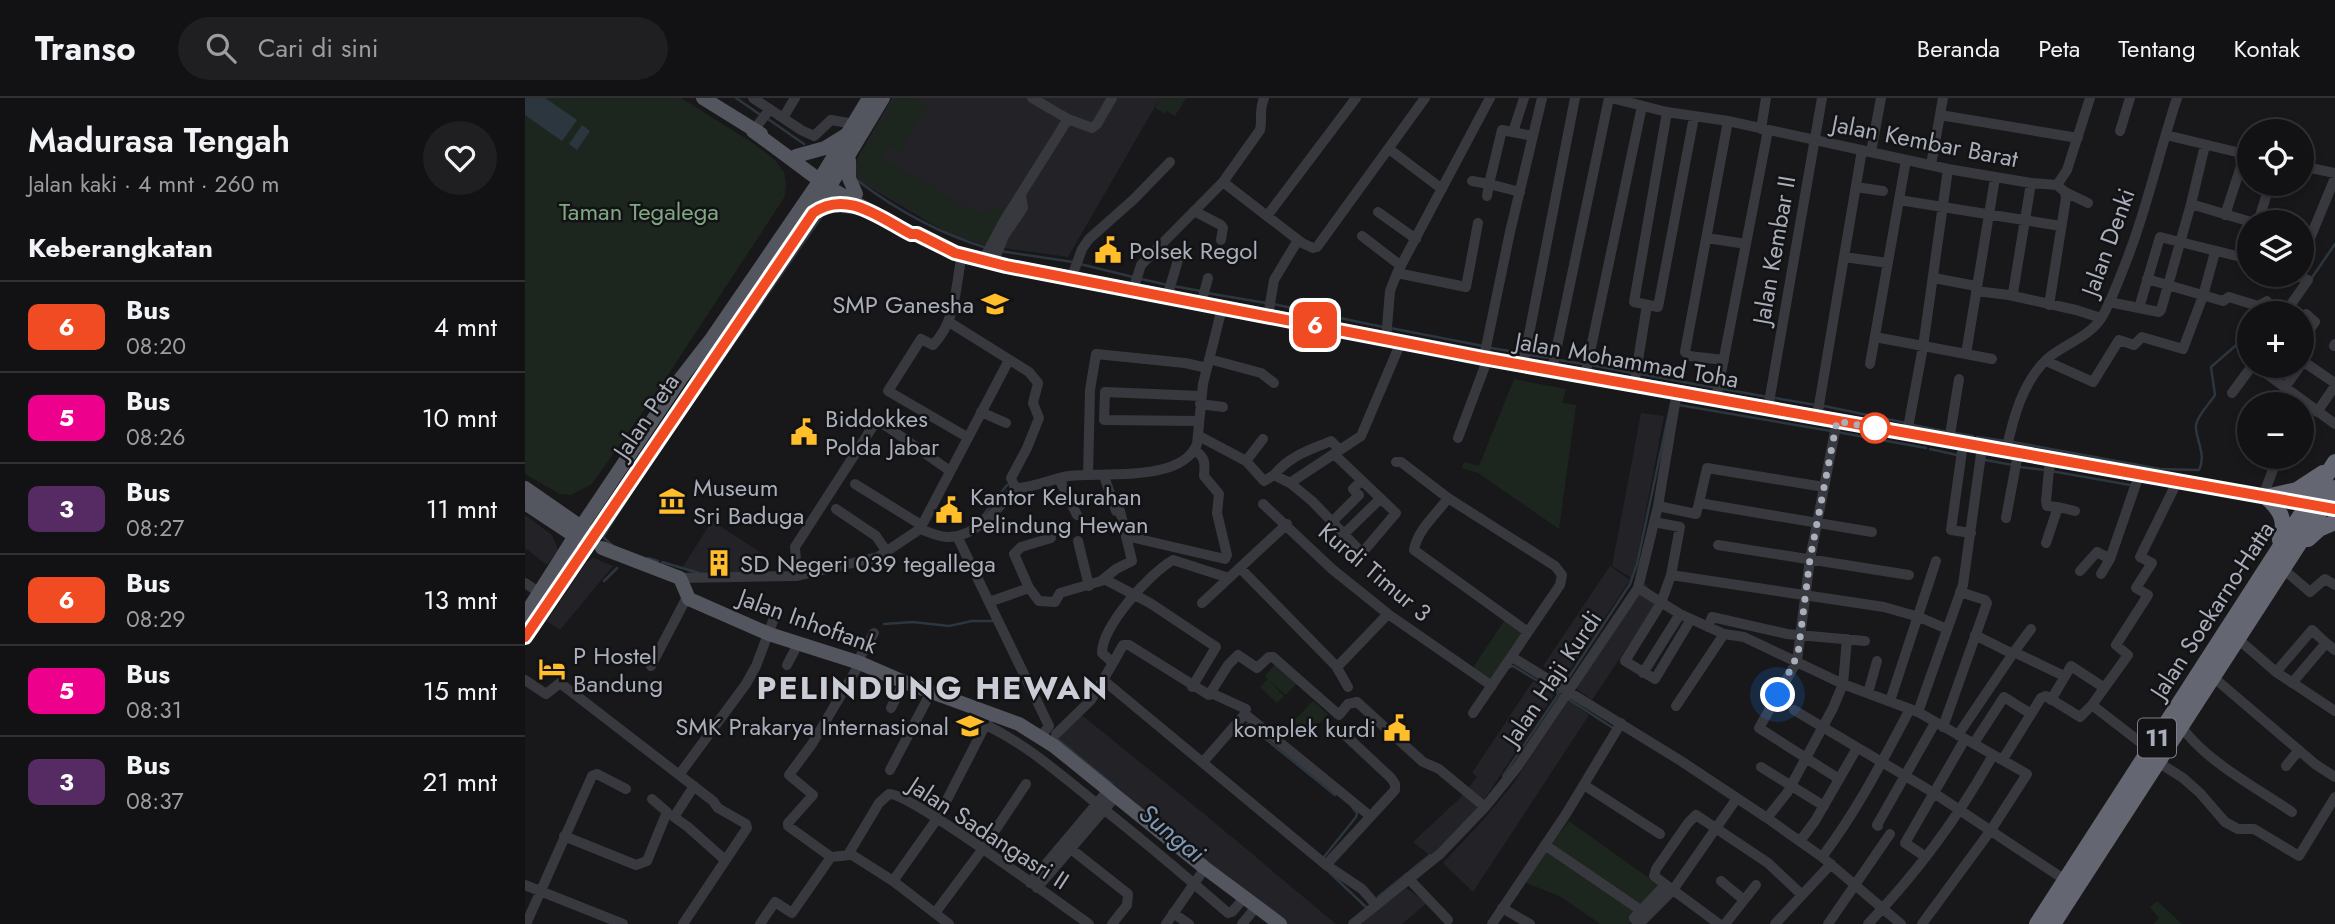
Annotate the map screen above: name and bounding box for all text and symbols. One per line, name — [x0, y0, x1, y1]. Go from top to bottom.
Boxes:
search box — [178, 17, 668, 80]
text: Transo — [35, 25, 136, 72]
icon: search — [202, 29, 240, 67]
text: Cari di sini — [258, 29, 379, 67]
text: Beranda — [1917, 31, 2000, 66]
text: Peta — [2038, 31, 2080, 66]
text: Tentang — [2118, 31, 2196, 66]
text: Kontak — [2234, 31, 2300, 66]
street label: Jalan Kembar Barat — [1826, 105, 2021, 176]
text: Madurasa Tengah — [28, 117, 290, 164]
map controls — [2237, 119, 2314, 469]
button: locate — [2237, 119, 2314, 196]
button: heart — [423, 121, 497, 195]
text: Jalan kaki · 4 mnt · 260 m — [28, 167, 279, 201]
street label: Jalan Kembar II — [1743, 173, 1804, 330]
street label: Jalan Denki — [2071, 183, 2144, 304]
park label: Taman Tegalega — [559, 194, 719, 229]
button: layers — [2237, 210, 2314, 287]
text: Keberangkatan — [28, 229, 213, 267]
place label: Polsek Regol — [1129, 233, 1258, 268]
public building icon: Polsek Regol — [1093, 235, 1123, 265]
place label: SMP Ganesha — [832, 287, 974, 322]
school or university icon: SMP Ganesha — [980, 289, 1010, 319]
text: Bus — [126, 291, 170, 329]
button: + — [2237, 301, 2314, 378]
line badge: 6 — [1292, 302, 1338, 348]
text: 6 — [1307, 307, 1323, 342]
text: 4 mnt — [434, 308, 497, 346]
text: 6 — [58, 309, 75, 344]
street label: Jalan Mohammad Toha — [1509, 323, 1742, 397]
text: 08:20 — [126, 329, 186, 363]
street label: Jalan Peta — [603, 366, 687, 468]
text: Bus — [126, 382, 170, 420]
button: − — [2237, 392, 2314, 469]
text: 10 mnt — [422, 399, 497, 437]
text: 5 — [59, 400, 74, 435]
place label: Biddokkes Polda Jabar — [825, 401, 940, 464]
unlabelled marker — [1860, 413, 1890, 443]
public building icon: Biddokkes Polda Jabar — [789, 417, 819, 447]
text: 08:26 — [126, 420, 186, 454]
place label: Museum Sri Baduga — [693, 470, 804, 533]
text: Bus — [126, 473, 170, 511]
place label: Kantor Kelurahan Pelindung Hewan — [970, 479, 1149, 542]
museum icon: Museum Sri Baduga — [657, 486, 687, 516]
text: 11 mnt — [426, 490, 497, 528]
text: 3 — [59, 491, 74, 526]
public building icon: Kantor Kelurahan Pelindung Hewan — [934, 495, 964, 525]
text: 08:27 — [126, 511, 184, 545]
street label: Kurdi Timur 3 — [1311, 514, 1439, 630]
street label: Jalan Soekarno-Hatta — [2140, 514, 2283, 708]
place label: SD Negeri 039 tegallega — [740, 546, 996, 581]
building icon: SD Negeri 039 tegallega — [704, 548, 734, 578]
text: Bus — [126, 564, 170, 602]
street label: Jalan Inhoftank — [731, 579, 883, 663]
text: 13 mnt — [423, 581, 497, 619]
text: 6 — [58, 582, 75, 617]
text: 08:29 — [126, 602, 186, 636]
street label: Jalan Haji Kurdi — [1492, 604, 1610, 755]
place label: P Hostel Bandung — [573, 638, 663, 701]
hotel icon: P Hostel Bandung — [537, 654, 567, 684]
text: Bus — [126, 655, 170, 693]
district label: PELINDUNG HEWAN — [757, 665, 1109, 711]
text: 15 mnt — [423, 672, 497, 710]
text: 5 — [59, 673, 74, 708]
your location — [1760, 677, 1795, 712]
text: 08:31 — [126, 693, 182, 727]
place label: SMK Prakarya Internasional — [675, 709, 949, 744]
school or university icon: SMK Prakarya Internasional — [955, 711, 985, 741]
place label: komplek kurdi — [1234, 711, 1376, 746]
public building icon: komplek kurdi — [1382, 713, 1412, 743]
road number: 11 — [2138, 718, 2176, 758]
text: Bus — [126, 746, 170, 784]
text: 21 mnt — [423, 763, 497, 801]
text: 3 — [59, 764, 74, 799]
street label: Jalan Sadangasri II — [899, 766, 1076, 898]
text: 08:37 — [126, 784, 184, 818]
water label: Sungai — [1131, 794, 1214, 872]

